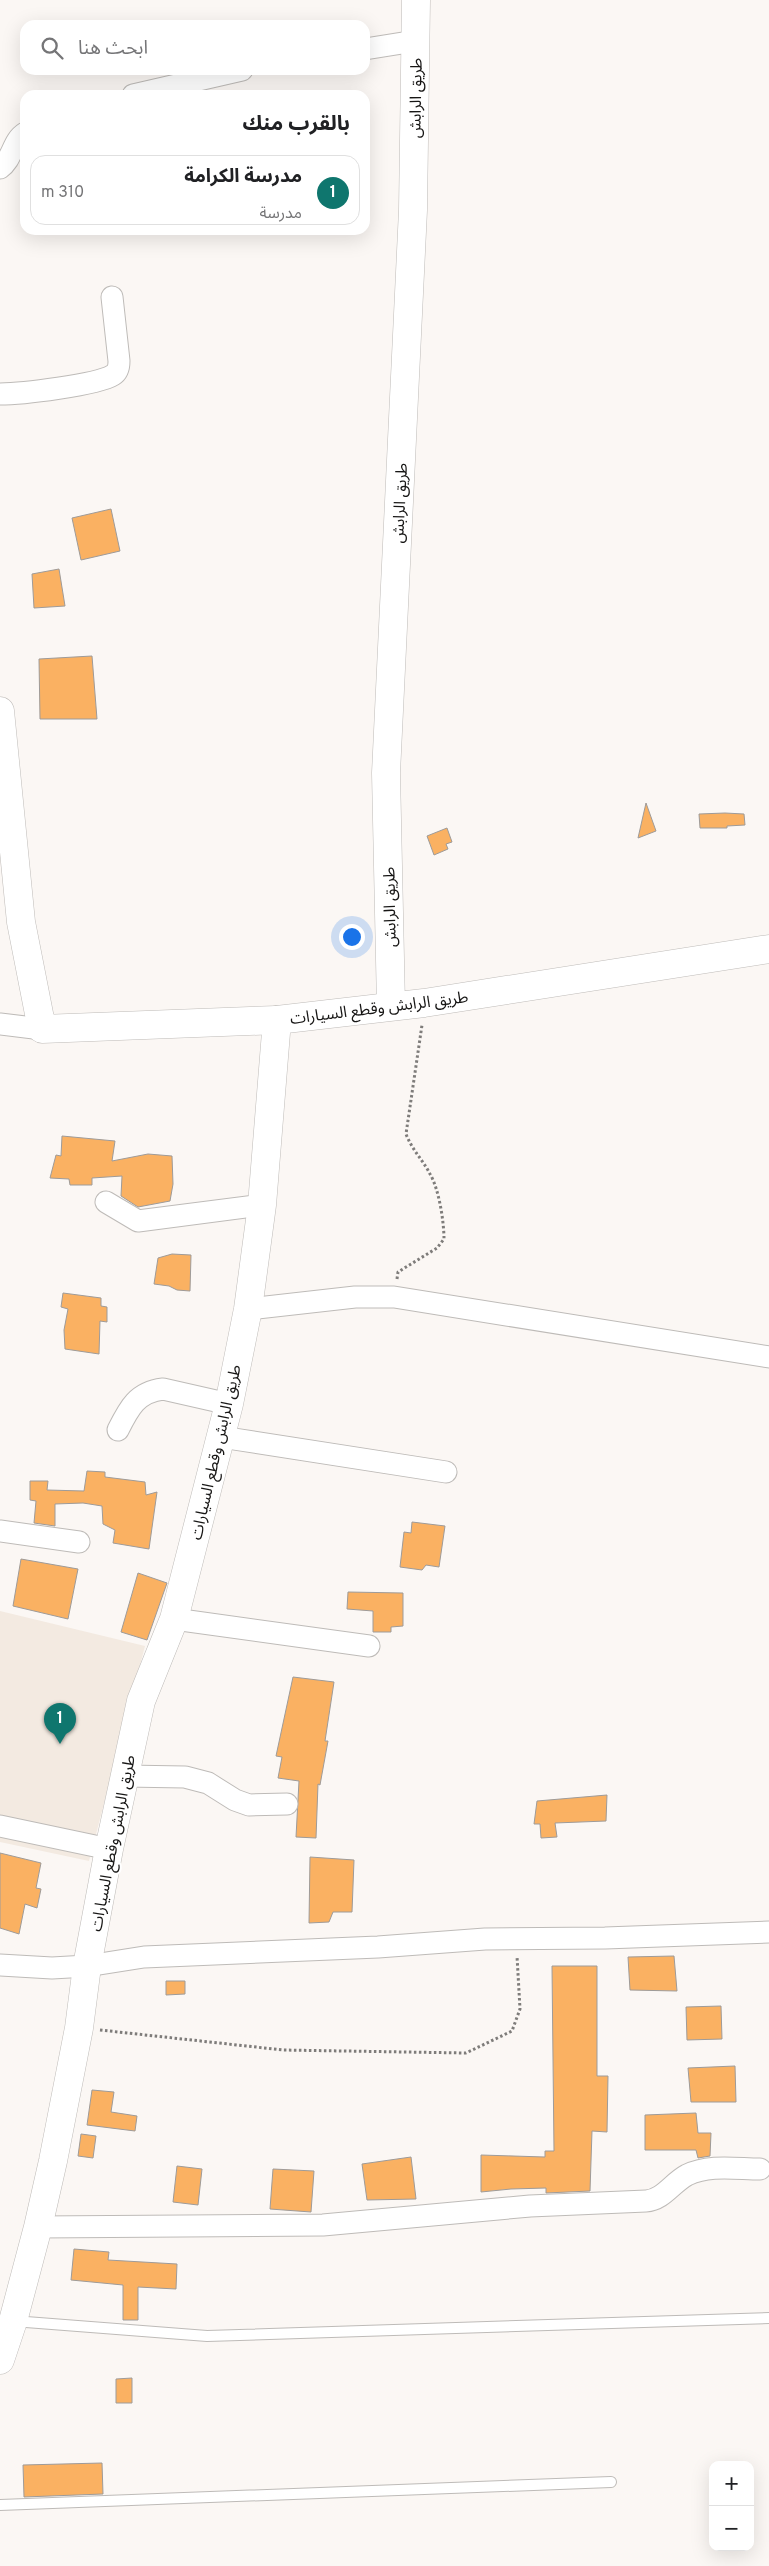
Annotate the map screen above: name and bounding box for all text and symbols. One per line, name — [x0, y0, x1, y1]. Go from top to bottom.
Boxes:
search box — [20, 20, 370, 75]
icon: search — [38, 34, 66, 62]
text: ابحث هنا — [78, 37, 148, 61]
street label: طريق الرابش — [406, 57, 428, 138]
text: بالقرب منك — [242, 111, 350, 138]
text: مدرسة الكرامة — [184, 165, 302, 189]
text: 310 m — [41, 183, 84, 203]
text: 1 — [330, 183, 336, 203]
text: مدرسة — [259, 204, 302, 224]
street label: طريق الرابش — [389, 462, 413, 544]
street label: طريق الرابش — [380, 866, 402, 947]
your location — [339, 924, 365, 950]
street label: طريق الرابش وقطع السيارات — [289, 988, 470, 1031]
street label: طريق الرابش وقطع السيارات — [187, 1363, 248, 1542]
pin: 1 — [44, 1703, 76, 1744]
street label: طريق الرابش وقطع السيارات — [87, 1753, 142, 1934]
map controls — [709, 2461, 754, 2551]
button: + — [709, 2461, 754, 2506]
button: − — [709, 2506, 754, 2551]

